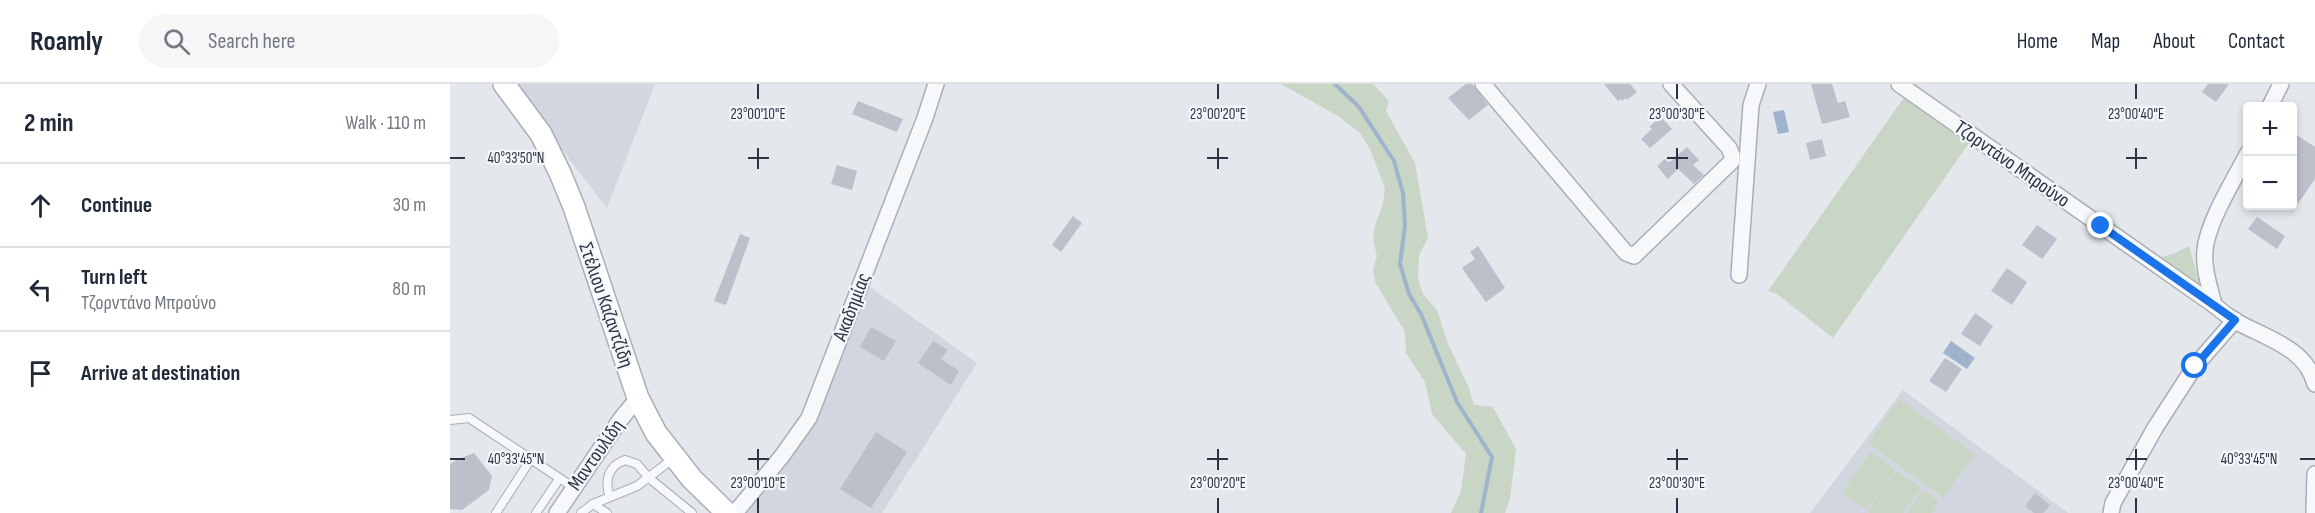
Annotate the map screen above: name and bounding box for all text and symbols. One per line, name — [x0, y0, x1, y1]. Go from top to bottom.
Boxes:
search box — [139, 14, 559, 68]
text: Roamly — [30, 25, 103, 58]
icon: search — [160, 25, 193, 58]
text: Search here — [208, 28, 295, 55]
text: Home — [2017, 29, 2058, 54]
text: Map — [2091, 29, 2120, 54]
text: About — [2153, 29, 2195, 54]
text: Contact — [2228, 29, 2285, 54]
map controls — [2243, 102, 2297, 210]
button: + — [2243, 102, 2297, 156]
text: 23°00'10"E — [730, 105, 786, 124]
text: 23°00'20"E — [1190, 105, 1246, 124]
text: 23°00'30"E — [1649, 105, 1705, 124]
text: 23°00'40"E — [2108, 105, 2164, 124]
text: 2 min — [24, 108, 74, 139]
text: Walk · 110 m — [345, 111, 426, 135]
street label: Τζορντάνο Μπρούνο — [1950, 115, 2074, 213]
text: 40°33'50"N — [487, 149, 545, 168]
button: − — [2243, 156, 2297, 210]
icon: ahead — [24, 189, 57, 222]
text: Continue — [81, 192, 152, 219]
text: 30 m — [393, 193, 426, 217]
route end — [2087, 212, 2113, 238]
street label: Στέλιου Καζαντζίδη — [573, 239, 639, 371]
text: Turn left — [81, 264, 147, 291]
street label: Ακαδημίας — [828, 269, 876, 345]
icon: left — [24, 273, 57, 306]
text: 80 m — [392, 277, 426, 301]
text: Τζορντάνο Μπρούνο — [81, 291, 216, 315]
route start — [2181, 352, 2207, 378]
icon: arrive — [24, 357, 57, 390]
text: Arrive at destination — [81, 360, 240, 387]
street label: Μαντουλίδη — [563, 415, 629, 495]
text: 40°33'45"N — [488, 450, 544, 469]
text: 40°33'45"N — [2221, 450, 2277, 469]
text: 23°00'10"E — [730, 474, 786, 493]
text: 23°00'20"E — [1190, 474, 1246, 493]
text: 23°00'30"E — [1649, 474, 1705, 493]
text: 23°00'40"E — [2108, 474, 2164, 493]

